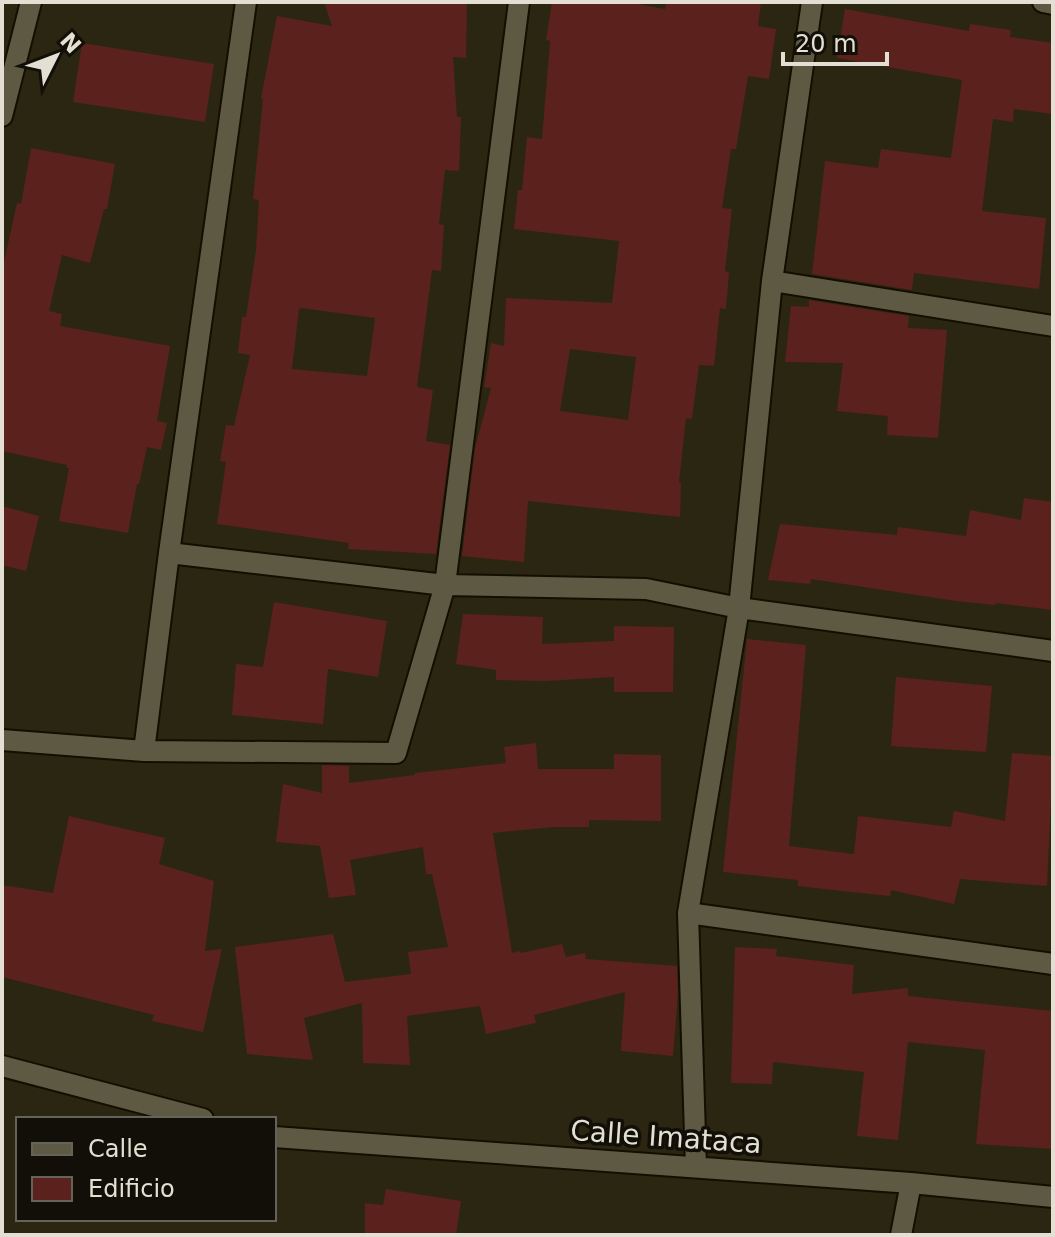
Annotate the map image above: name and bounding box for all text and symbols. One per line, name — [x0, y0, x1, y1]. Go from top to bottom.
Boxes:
north arrow — [16, 16, 96, 96]
scale bar — [783, 16, 887, 66]
text: N — [55, 28, 86, 58]
text: 20 m — [795, 30, 857, 58]
street label: Calle Imataca — [569, 1114, 763, 1160]
legend — [16, 1117, 276, 1221]
text: Calle — [88, 1135, 148, 1163]
text: Edificio — [88, 1175, 175, 1203]

